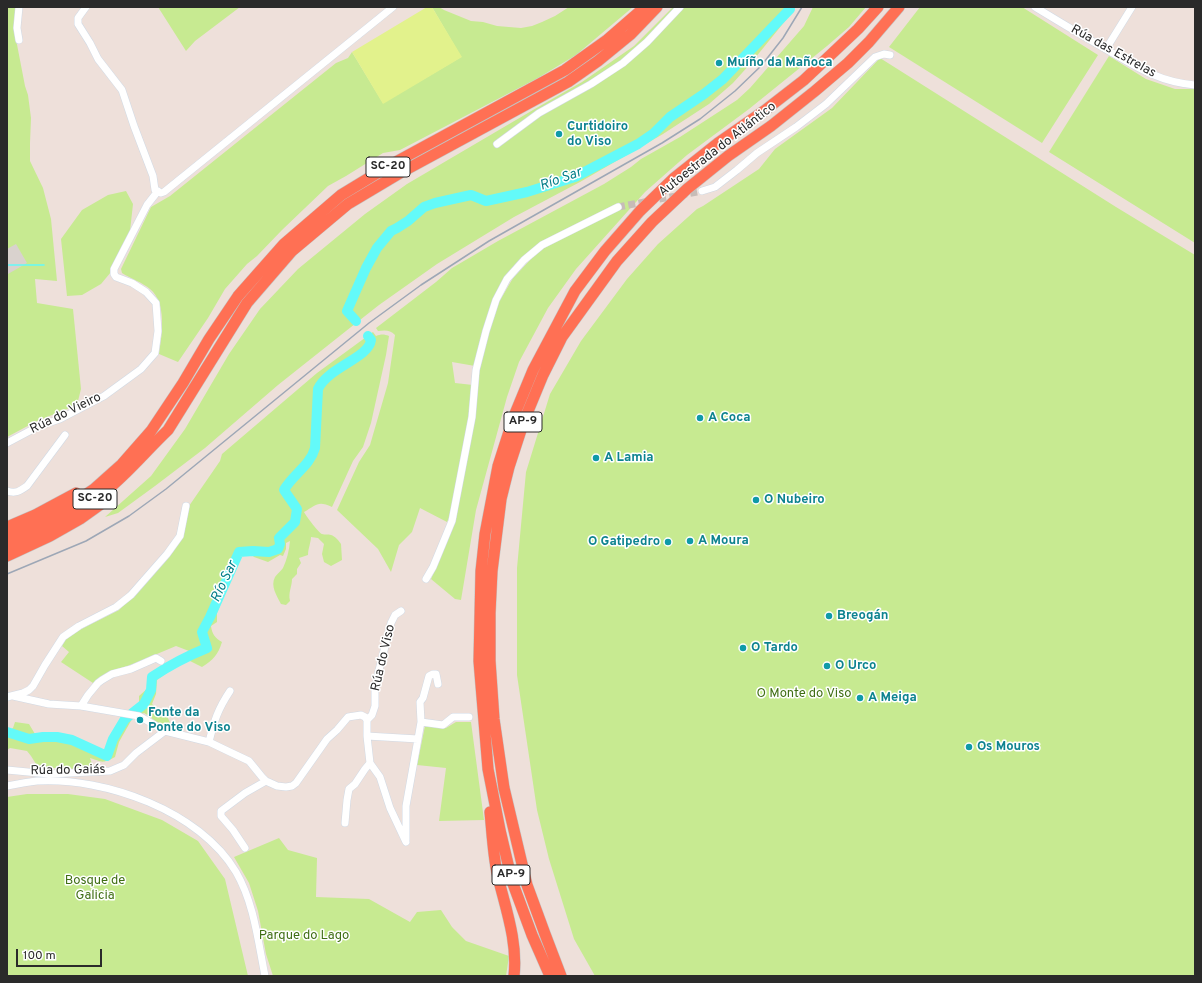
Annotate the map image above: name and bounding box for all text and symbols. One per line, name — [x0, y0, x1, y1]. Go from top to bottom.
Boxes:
street label: Rúa das Estrelas — [1068, 22, 1158, 82]
place label: Muíño da Mañoca — [727, 55, 832, 71]
marker: Muíño da Mañoca — [714, 58, 724, 68]
street label: Autoestrada do Atlántico — [656, 99, 780, 201]
place label: Curtidoiro do Viso — [567, 119, 628, 150]
marker: Curtidoiro do Viso — [554, 129, 564, 139]
road number: SC-20 — [366, 157, 410, 177]
water label: Río Sar — [538, 165, 584, 195]
street label: Rúa do Vieiro — [28, 390, 104, 438]
place label: A Coca — [708, 410, 750, 426]
road number: AP-9 — [504, 412, 542, 432]
marker: A Coca — [695, 413, 705, 423]
place label: A Lamia — [604, 450, 654, 466]
marker: A Lamia — [591, 453, 601, 463]
road number: SC-20 — [73, 489, 117, 509]
place label: O Nubeiro — [764, 492, 825, 508]
marker: O Nubeiro — [751, 495, 761, 505]
place label: A Moura — [698, 533, 749, 549]
place label: O Gatipedro — [588, 534, 660, 550]
marker: A Moura — [685, 536, 695, 546]
marker: O Gatipedro — [663, 537, 673, 547]
water label: Río Sar — [208, 559, 242, 605]
place label: Breogán — [837, 608, 888, 624]
marker: Breogán — [824, 611, 834, 621]
street label: Rúa do Viso — [369, 623, 399, 693]
place label: O Tardo — [751, 640, 798, 656]
marker: O Tardo — [738, 643, 748, 653]
place label: O Urco — [835, 658, 876, 674]
marker: O Urco — [822, 661, 832, 671]
park label: O Monte do Viso — [757, 686, 851, 702]
place label: A Meiga — [868, 690, 917, 706]
marker: A Meiga — [855, 693, 865, 703]
place label: Fonte da Ponte do Viso — [148, 705, 231, 736]
marker: Fonte da Ponte do Viso — [135, 715, 145, 725]
place label: Os Mouros — [977, 739, 1040, 755]
marker: Os Mouros — [964, 742, 974, 752]
street label: Rúa do Gaiás — [30, 763, 106, 779]
road number: AP-9 — [492, 865, 530, 885]
park label: Bosque de Galicia — [65, 873, 125, 904]
park label: Parque do Lago — [259, 928, 349, 944]
scale bar — [18, 941, 104, 967]
text: 100 m — [23, 948, 56, 964]

